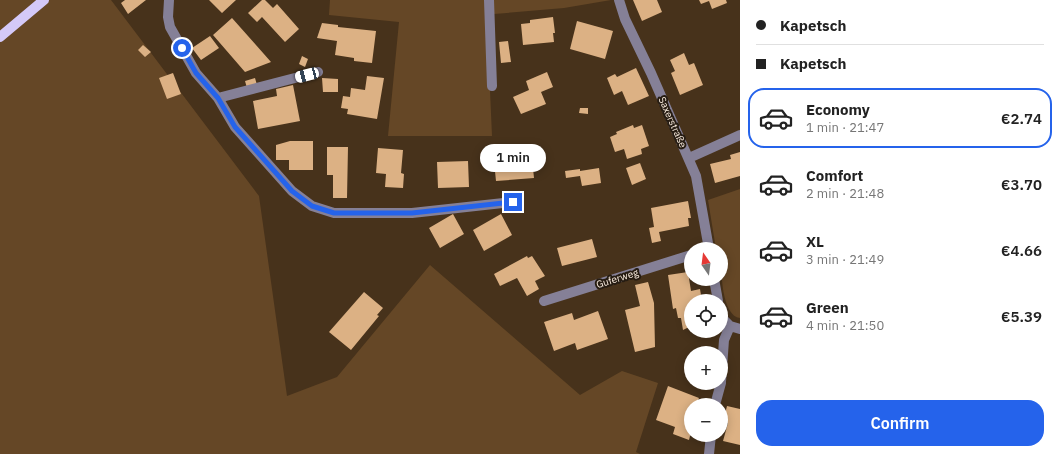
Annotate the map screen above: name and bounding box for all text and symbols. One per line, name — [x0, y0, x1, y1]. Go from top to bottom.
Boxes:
text: Kapetsch — [780, 16, 846, 35]
route start — [173, 39, 191, 57]
text: Kapetsch — [780, 54, 846, 73]
car — [294, 66, 320, 84]
street label: Saxerstraße — [656, 95, 690, 150]
icon: car — [758, 100, 794, 136]
text: Economy — [806, 100, 870, 119]
text: €2.74 — [1001, 109, 1042, 128]
text: 1 min · 21:47 — [806, 119, 884, 136]
callout: 1 min — [480, 144, 546, 172]
text: 1 min — [496, 149, 530, 166]
icon: car — [758, 166, 794, 202]
text: Comfort — [806, 166, 863, 185]
text: €3.70 — [1001, 175, 1042, 194]
text: 2 min · 21:48 — [806, 185, 884, 202]
route end — [504, 193, 522, 211]
icon: car — [758, 232, 794, 268]
text: XL — [806, 232, 824, 251]
text: €4.66 — [1001, 241, 1042, 260]
north arrow — [684, 242, 728, 286]
map controls — [684, 242, 728, 442]
text: 3 min · 21:49 — [806, 251, 884, 268]
street label: Guferweg — [594, 266, 640, 291]
button: locate — [684, 294, 728, 338]
icon: car — [758, 298, 794, 334]
text: Green — [806, 298, 849, 317]
text: €5.39 — [1001, 307, 1042, 326]
text: 4 min · 21:50 — [806, 317, 884, 334]
button: + — [684, 346, 728, 390]
button: − — [684, 398, 728, 442]
button: Confirm — [756, 400, 1044, 446]

